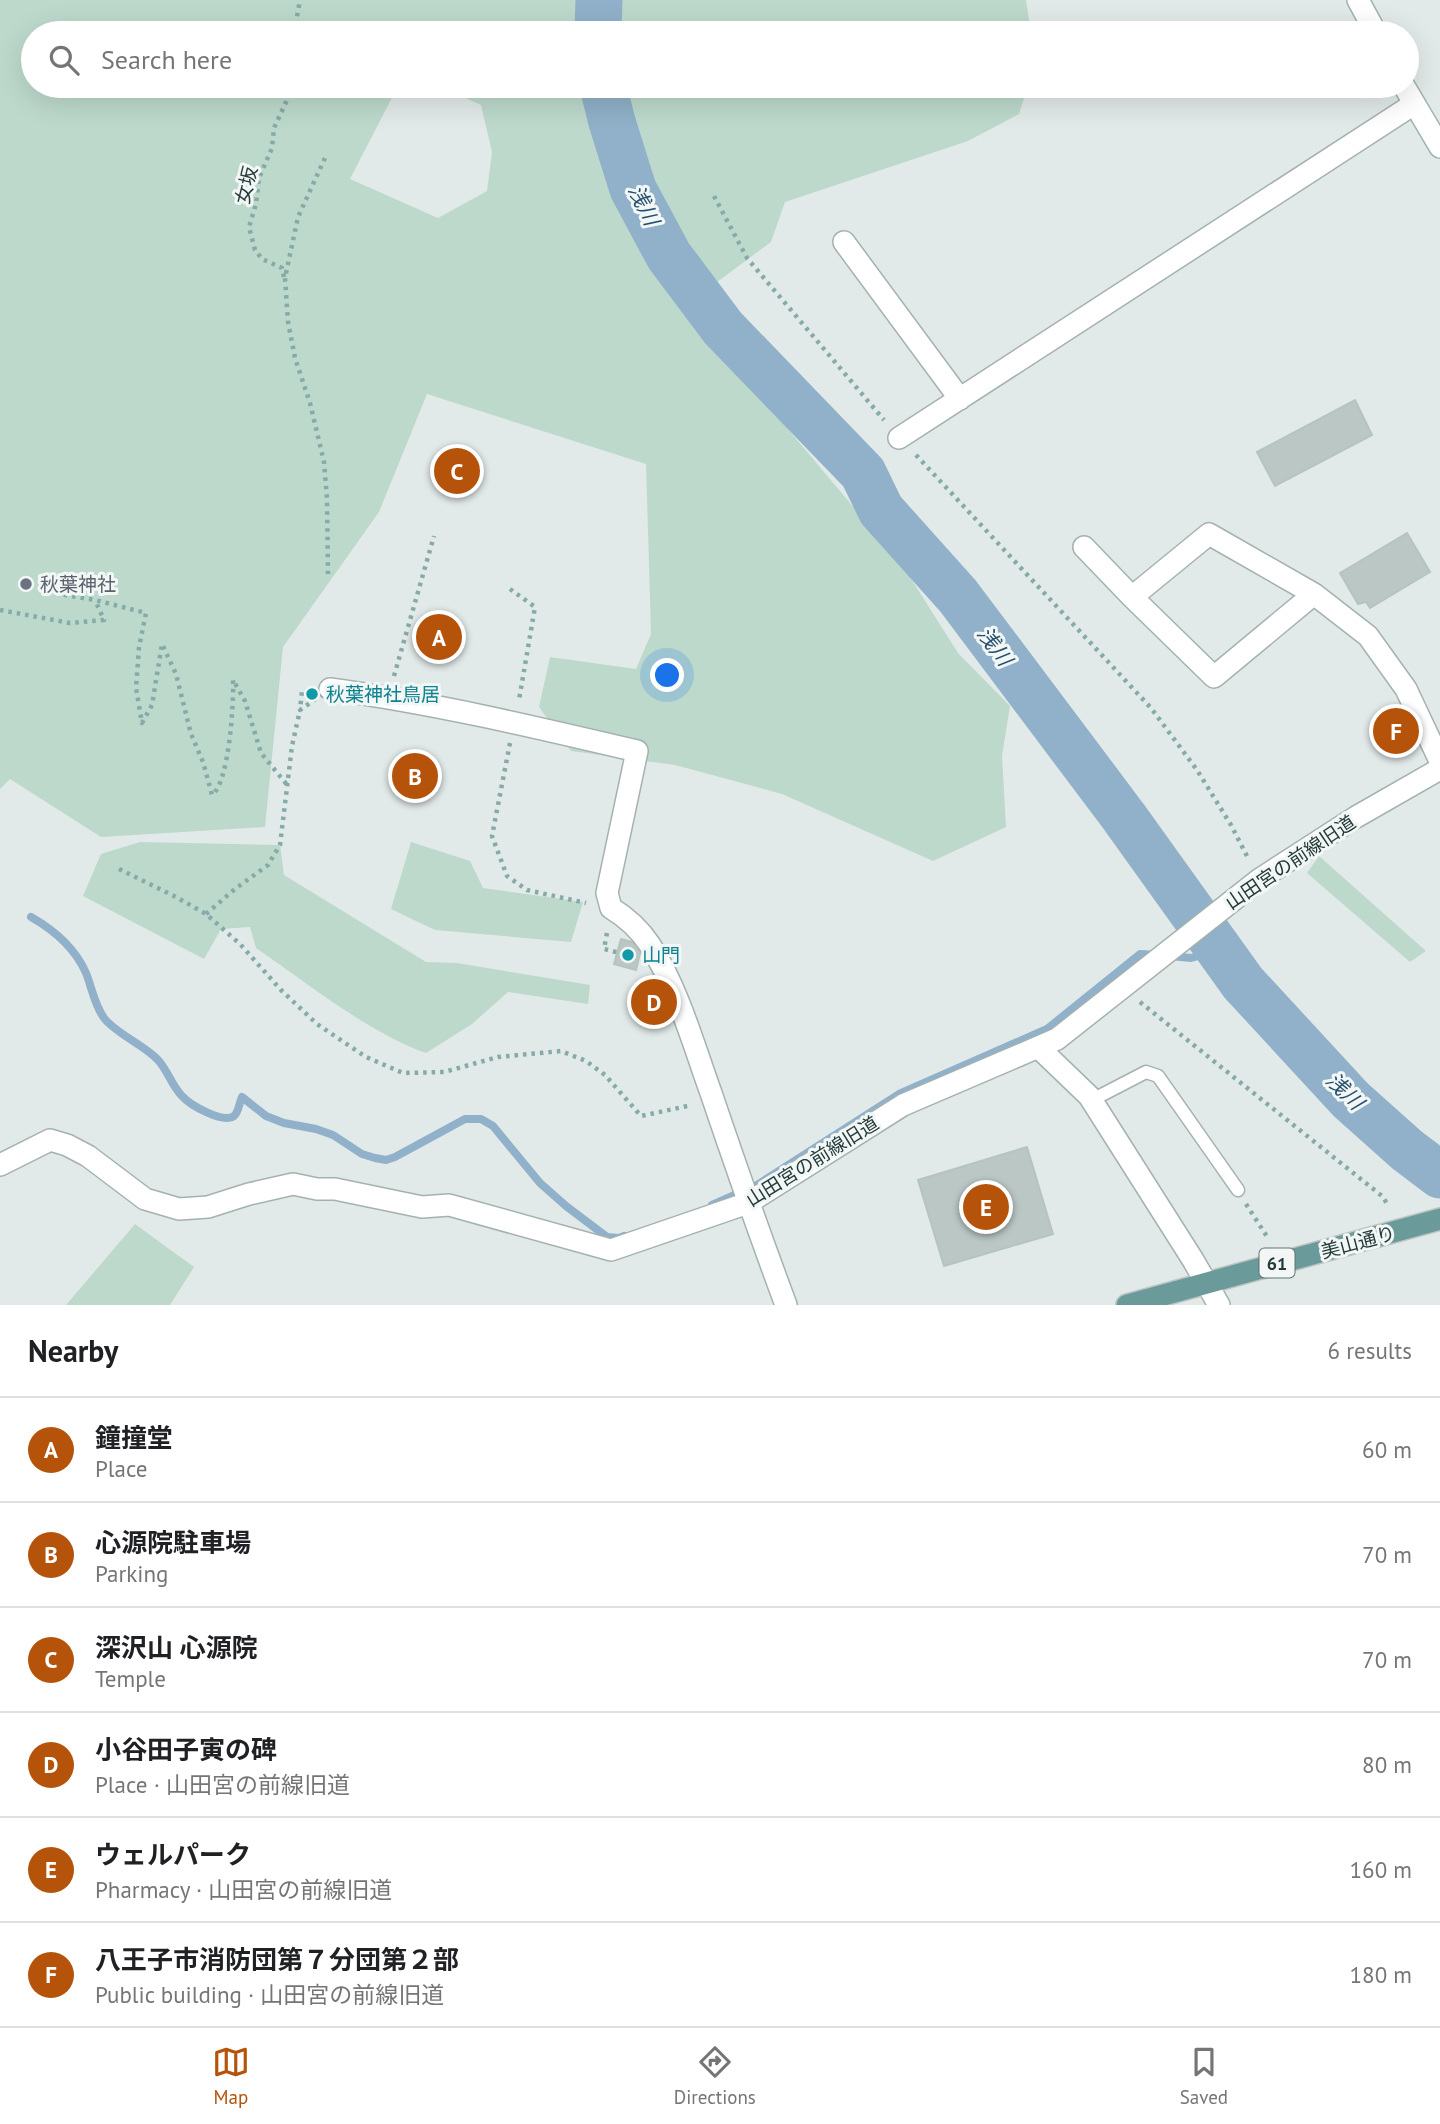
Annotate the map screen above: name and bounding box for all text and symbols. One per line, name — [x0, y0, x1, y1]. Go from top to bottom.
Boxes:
search box — [21, 21, 1419, 98]
icon: search — [45, 41, 83, 79]
text: Search here — [101, 43, 232, 76]
street label: 女坂 — [230, 164, 262, 206]
water label: 浅川 — [623, 180, 666, 232]
pin: C — [434, 445, 480, 497]
place label: 秋葉神社 — [40, 572, 116, 596]
marker: 秋葉神社 — [18, 576, 34, 592]
pin: A — [416, 611, 462, 663]
water label: 浅川 — [972, 621, 1019, 673]
your location — [650, 658, 684, 692]
place label: 秋葉神社鳥居 — [326, 682, 440, 706]
marker: 秋葉神社鳥居 — [304, 686, 320, 702]
pin: F — [1373, 705, 1419, 757]
pin: B — [392, 750, 438, 802]
street label: 山田宮の前線旧道 — [1220, 810, 1360, 914]
place label: 山門 — [642, 943, 680, 967]
marker: 山門 — [620, 947, 636, 963]
pin: D — [631, 976, 677, 1028]
water label: 浅川 — [1321, 1067, 1371, 1117]
street label: 山田宮の前線旧道 — [741, 1111, 883, 1211]
pin: E — [963, 1181, 1009, 1233]
street label: 美山通り — [1318, 1221, 1398, 1263]
road number: 61 — [1260, 1248, 1294, 1278]
text: Nearby — [28, 1331, 118, 1370]
text: 6 results — [1328, 1336, 1412, 1365]
text: 鐘撞堂 — [95, 1421, 173, 1454]
text: A — [44, 1435, 58, 1464]
text: 60 m — [1362, 1435, 1412, 1464]
text: Place — [95, 1454, 148, 1483]
text: 心源院駐車場 — [95, 1526, 251, 1559]
text: B — [44, 1540, 58, 1569]
text: 70 m — [1362, 1540, 1412, 1569]
text: Parking — [95, 1559, 168, 1588]
text: 深沢山 心源院 — [95, 1631, 258, 1664]
text: C — [45, 1645, 57, 1674]
text: 70 m — [1362, 1645, 1412, 1674]
text: Temple — [95, 1664, 166, 1693]
text: 小谷田子寅の碑 — [95, 1733, 277, 1766]
text: D — [44, 1750, 58, 1779]
text: 80 m — [1362, 1750, 1412, 1779]
text: Place · 山田宮の前線旧道 — [95, 1770, 350, 1799]
text: ウェルパーク — [95, 1838, 251, 1871]
text: E — [45, 1855, 57, 1884]
text: 160 m — [1350, 1855, 1412, 1884]
text: Pharmacy · 山田宮の前線旧道 — [95, 1875, 392, 1904]
text: 八王子市消防団第７分団第２部 — [95, 1943, 459, 1976]
text: F — [45, 1960, 57, 1989]
text: 180 m — [1350, 1960, 1412, 1989]
text: Public building · 山田宮の前線旧道 — [95, 1980, 444, 2009]
tab: Map — [212, 2043, 250, 2109]
tab: Directions — [674, 2043, 756, 2109]
tab: Saved — [1180, 2043, 1228, 2109]

